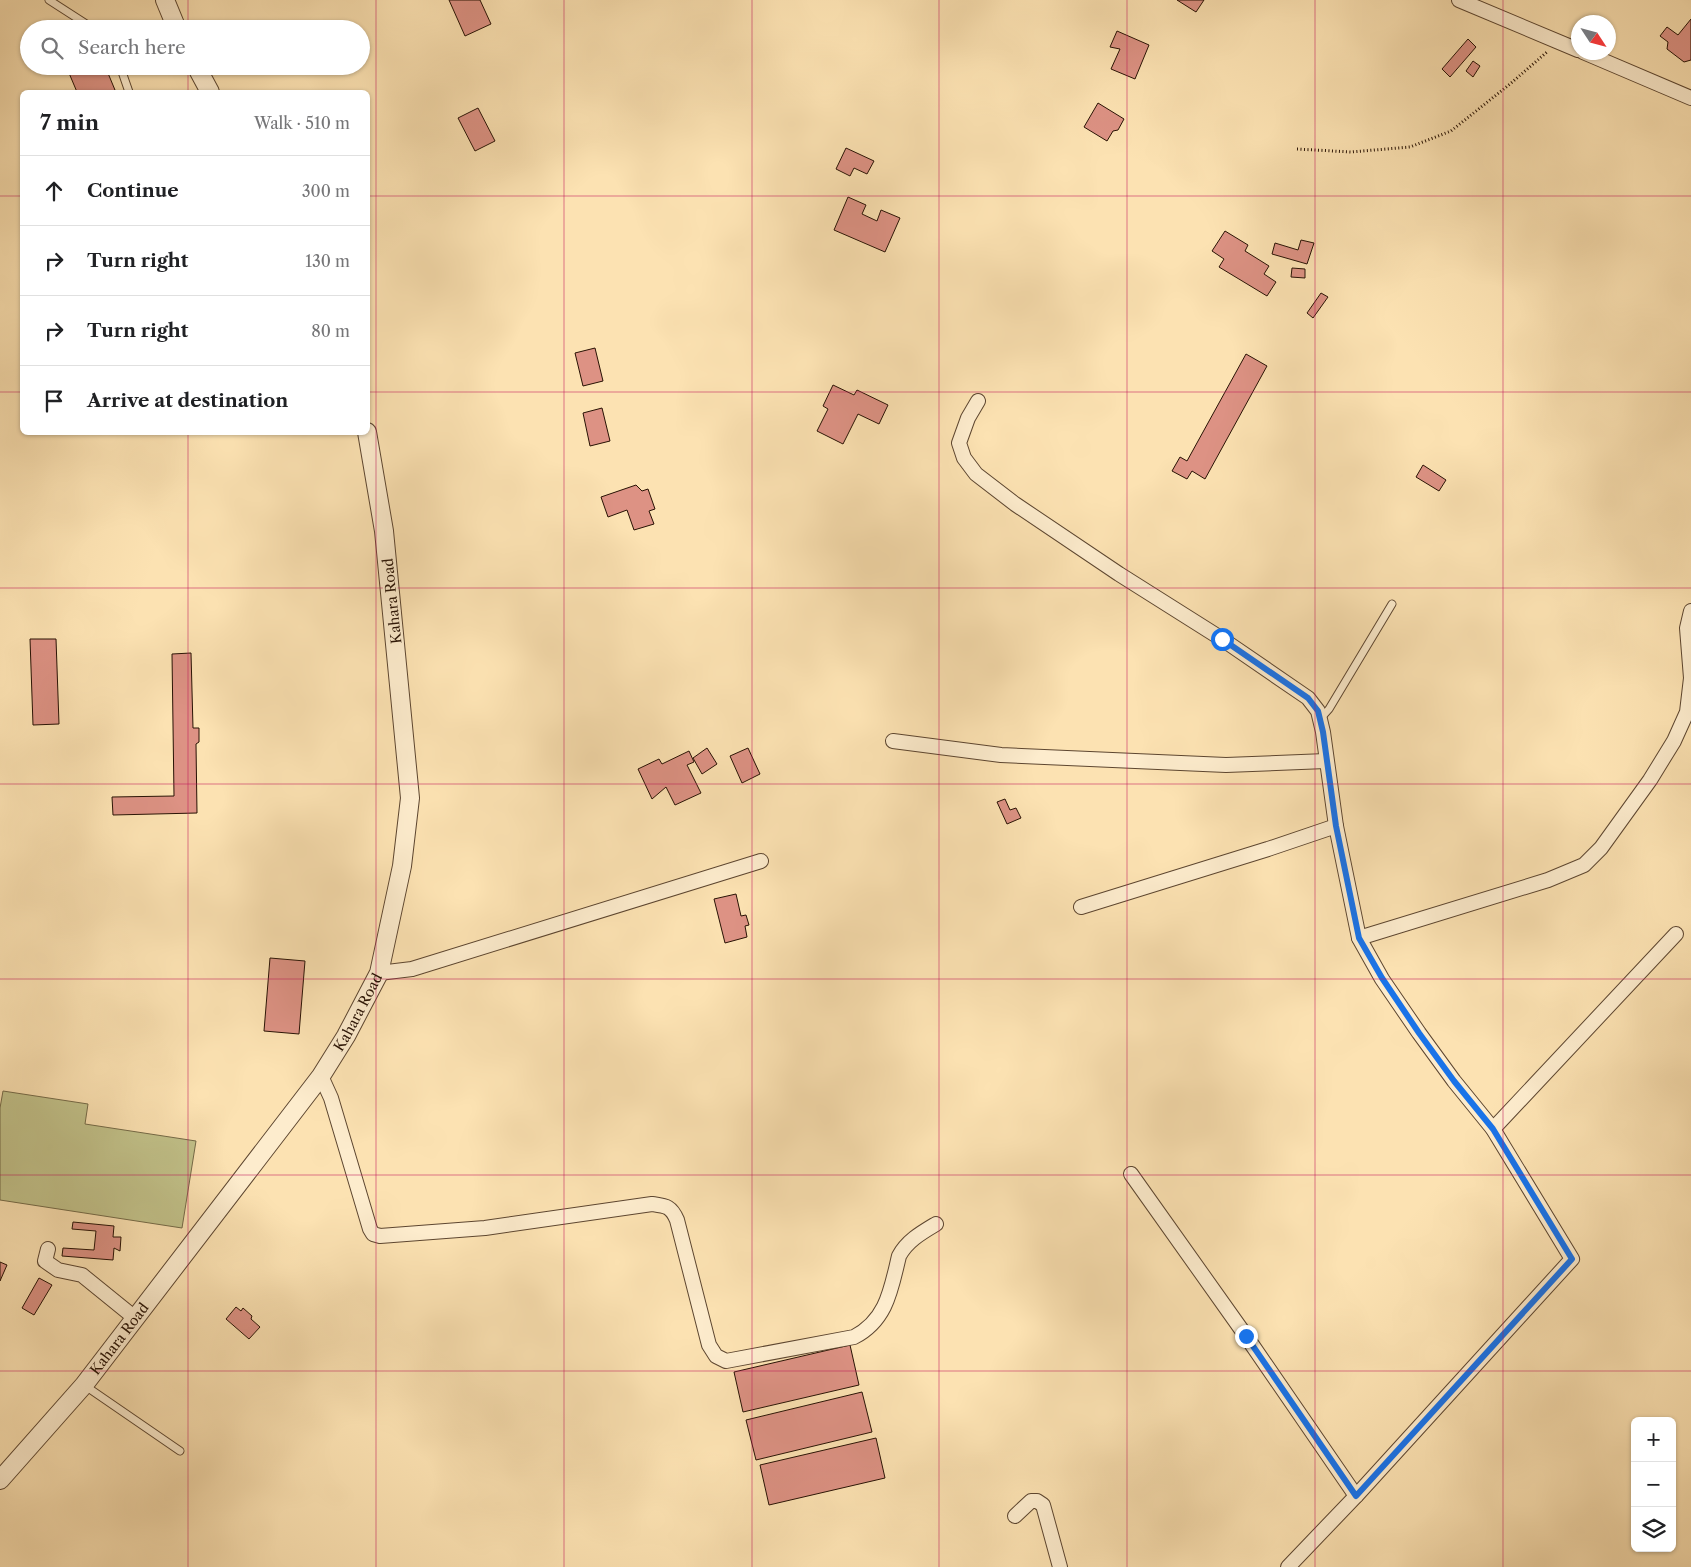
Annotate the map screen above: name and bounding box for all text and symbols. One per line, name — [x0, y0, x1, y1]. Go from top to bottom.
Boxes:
north arrow — [1571, 15, 1616, 60]
search box — [20, 20, 370, 75]
icon: search — [38, 34, 66, 62]
text: Search here — [78, 36, 186, 59]
text: 7 min — [40, 110, 99, 135]
text: Walk · 510 m — [254, 113, 350, 133]
icon: ahead — [40, 177, 68, 205]
text: Continue — [87, 179, 179, 202]
text: 300 m — [302, 181, 350, 201]
icon: right — [40, 247, 68, 275]
text: Turn right — [87, 249, 188, 272]
text: 130 m — [305, 251, 350, 271]
icon: right — [40, 317, 68, 345]
text: Turn right — [87, 319, 188, 342]
text: 80 m — [311, 321, 350, 341]
icon: arrive — [40, 387, 68, 415]
text: Arrive at destination — [87, 389, 288, 412]
street label: Kahara Road — [379, 557, 405, 645]
route start — [1211, 628, 1234, 651]
street label: Kahara Road — [330, 970, 386, 1055]
street label: Kahara Road — [86, 1299, 153, 1378]
route end — [1235, 1325, 1258, 1348]
map controls — [1631, 1417, 1676, 1552]
button: + — [1631, 1417, 1676, 1462]
button: − — [1631, 1462, 1676, 1507]
button: layers — [1631, 1507, 1676, 1552]

